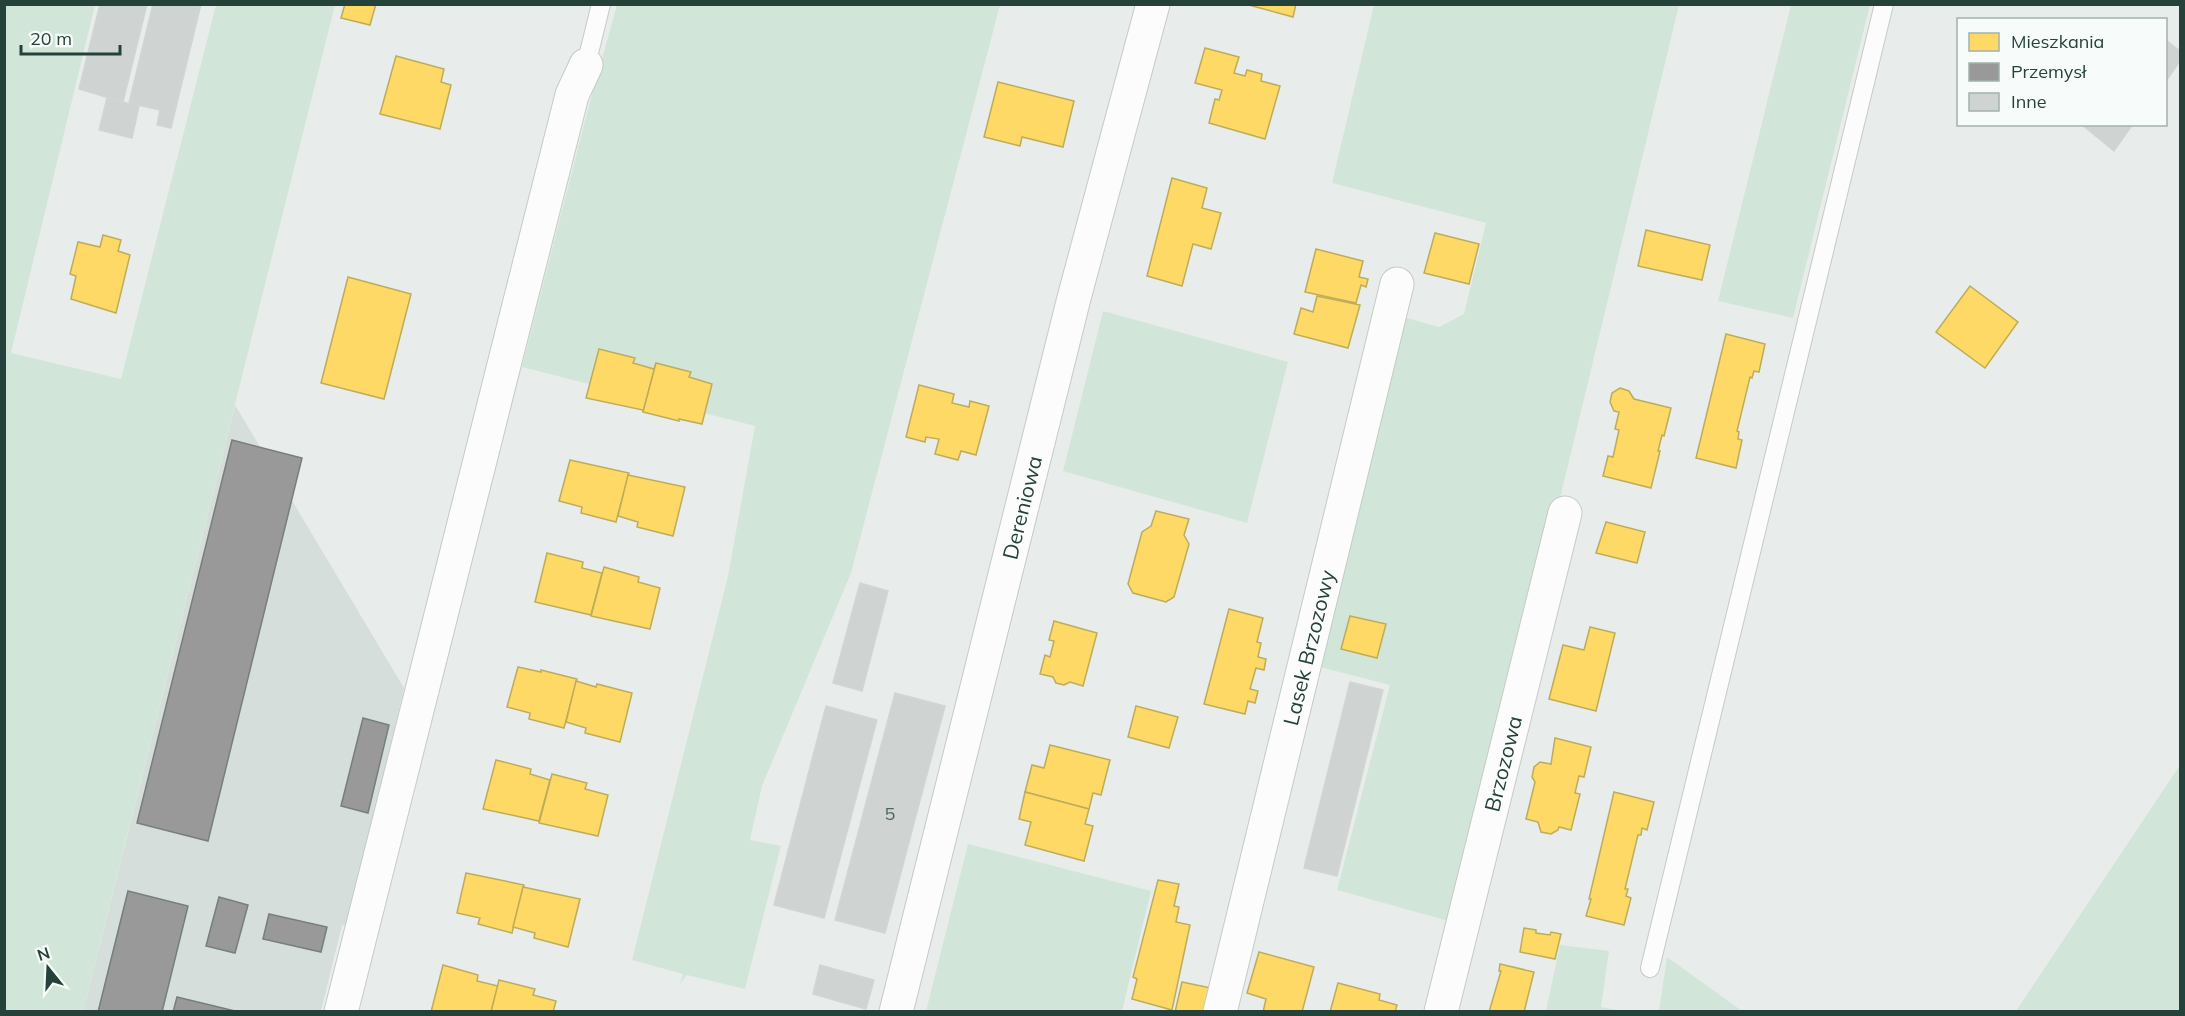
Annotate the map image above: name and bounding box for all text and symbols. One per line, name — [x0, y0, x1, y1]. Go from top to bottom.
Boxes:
scale bar — [21, 18, 120, 56]
legend — [1957, 18, 2167, 126]
text: 20 m — [30, 27, 72, 50]
text: Mieszkania — [2011, 30, 2104, 53]
text: Przemysł — [2011, 60, 2087, 83]
text: Inne — [2011, 90, 2047, 113]
street label: Dereniowa — [996, 453, 1047, 562]
street label: Lasek Brzozowy — [1277, 567, 1340, 728]
street label: Brzozowa — [1478, 713, 1527, 814]
house number: 5 — [885, 802, 896, 825]
north arrow — [18, 938, 78, 998]
text: N — [35, 942, 52, 965]

